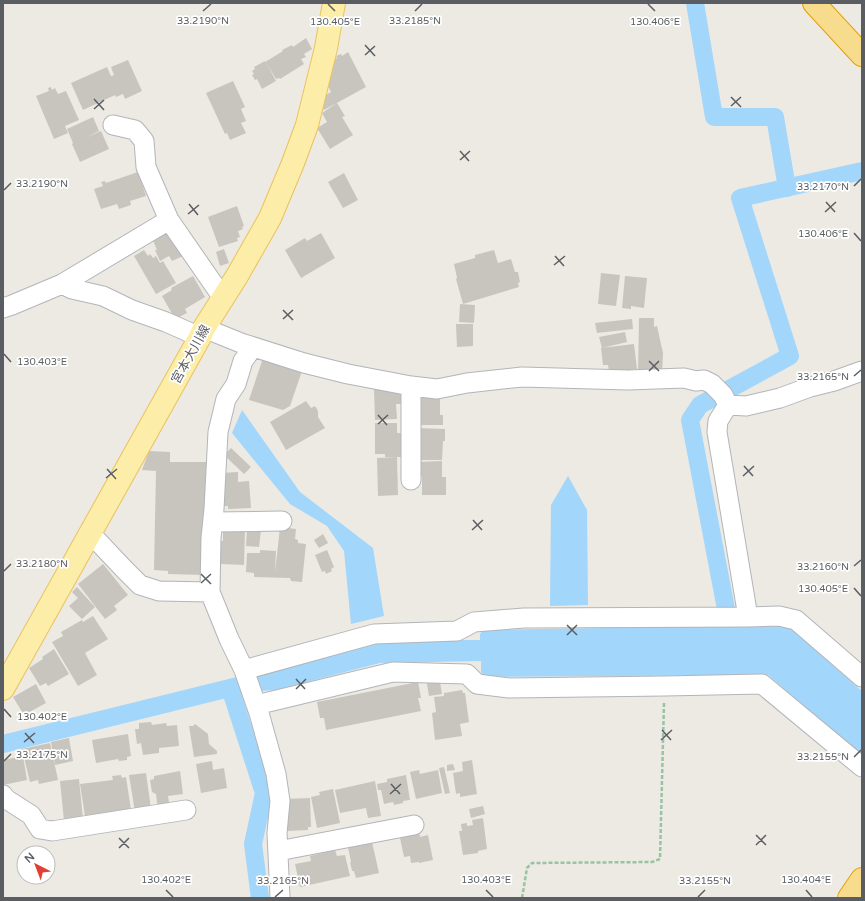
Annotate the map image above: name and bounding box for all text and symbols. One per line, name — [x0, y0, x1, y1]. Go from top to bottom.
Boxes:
text: 33.2190°N — [177, 15, 229, 27]
text: 33.2185°N — [389, 15, 441, 27]
text: 130.405°E — [310, 16, 360, 28]
text: 130.406°E — [630, 16, 680, 28]
text: 33.2190°N — [16, 178, 68, 190]
text: 33.2170°N — [797, 181, 849, 193]
text: 130.406°E — [798, 228, 848, 240]
street label: 宮本大川線 — [168, 322, 214, 387]
text: 130.403°E — [17, 356, 67, 368]
text: 33.2165°N — [797, 371, 849, 383]
text: 33.2180°N — [16, 558, 68, 570]
text: 33.2160°N — [797, 561, 849, 573]
text: 130.405°E — [798, 583, 848, 595]
text: 130.402°E — [17, 711, 67, 723]
text: 33.2175°N — [16, 749, 68, 761]
text: 33.2155°N — [797, 751, 849, 763]
north arrow — [16, 845, 56, 885]
text: N — [22, 850, 37, 866]
text: 130.402°E — [141, 874, 191, 886]
text: 130.403°E — [461, 874, 511, 886]
text: 130.404°E — [781, 874, 831, 886]
text: 33.2165°N — [257, 875, 309, 887]
text: 33.2155°N — [679, 875, 731, 887]

